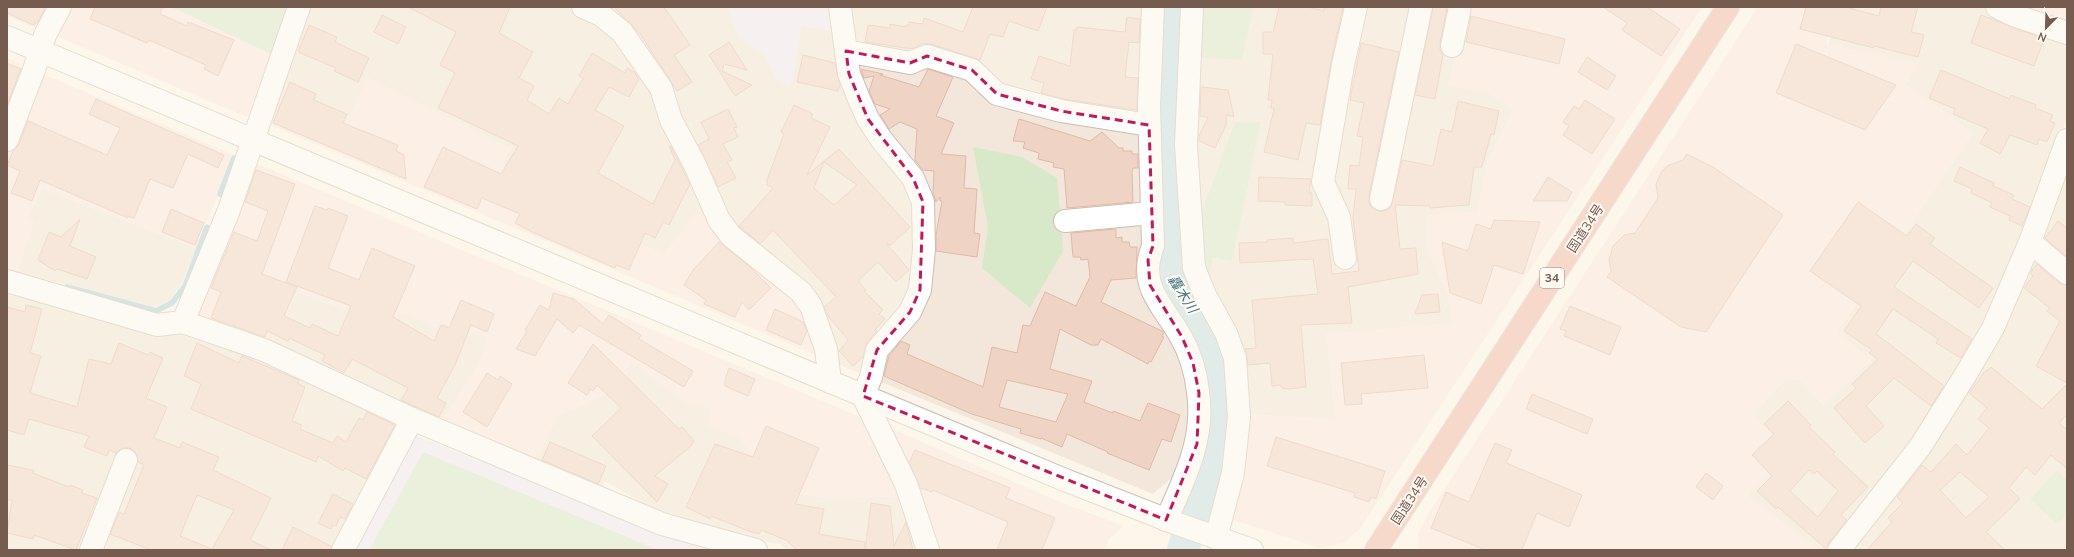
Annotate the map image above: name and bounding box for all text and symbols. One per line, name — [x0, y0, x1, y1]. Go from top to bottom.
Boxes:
north arrow — [2026, 8, 2066, 48]
text: N — [2036, 28, 2049, 45]
street label: 国道34号 — [1563, 201, 1608, 256]
road number: 34 — [1540, 268, 1564, 288]
water label: 轟木川 — [1163, 271, 1203, 319]
street label: 国道34号 — [1387, 473, 1432, 528]

